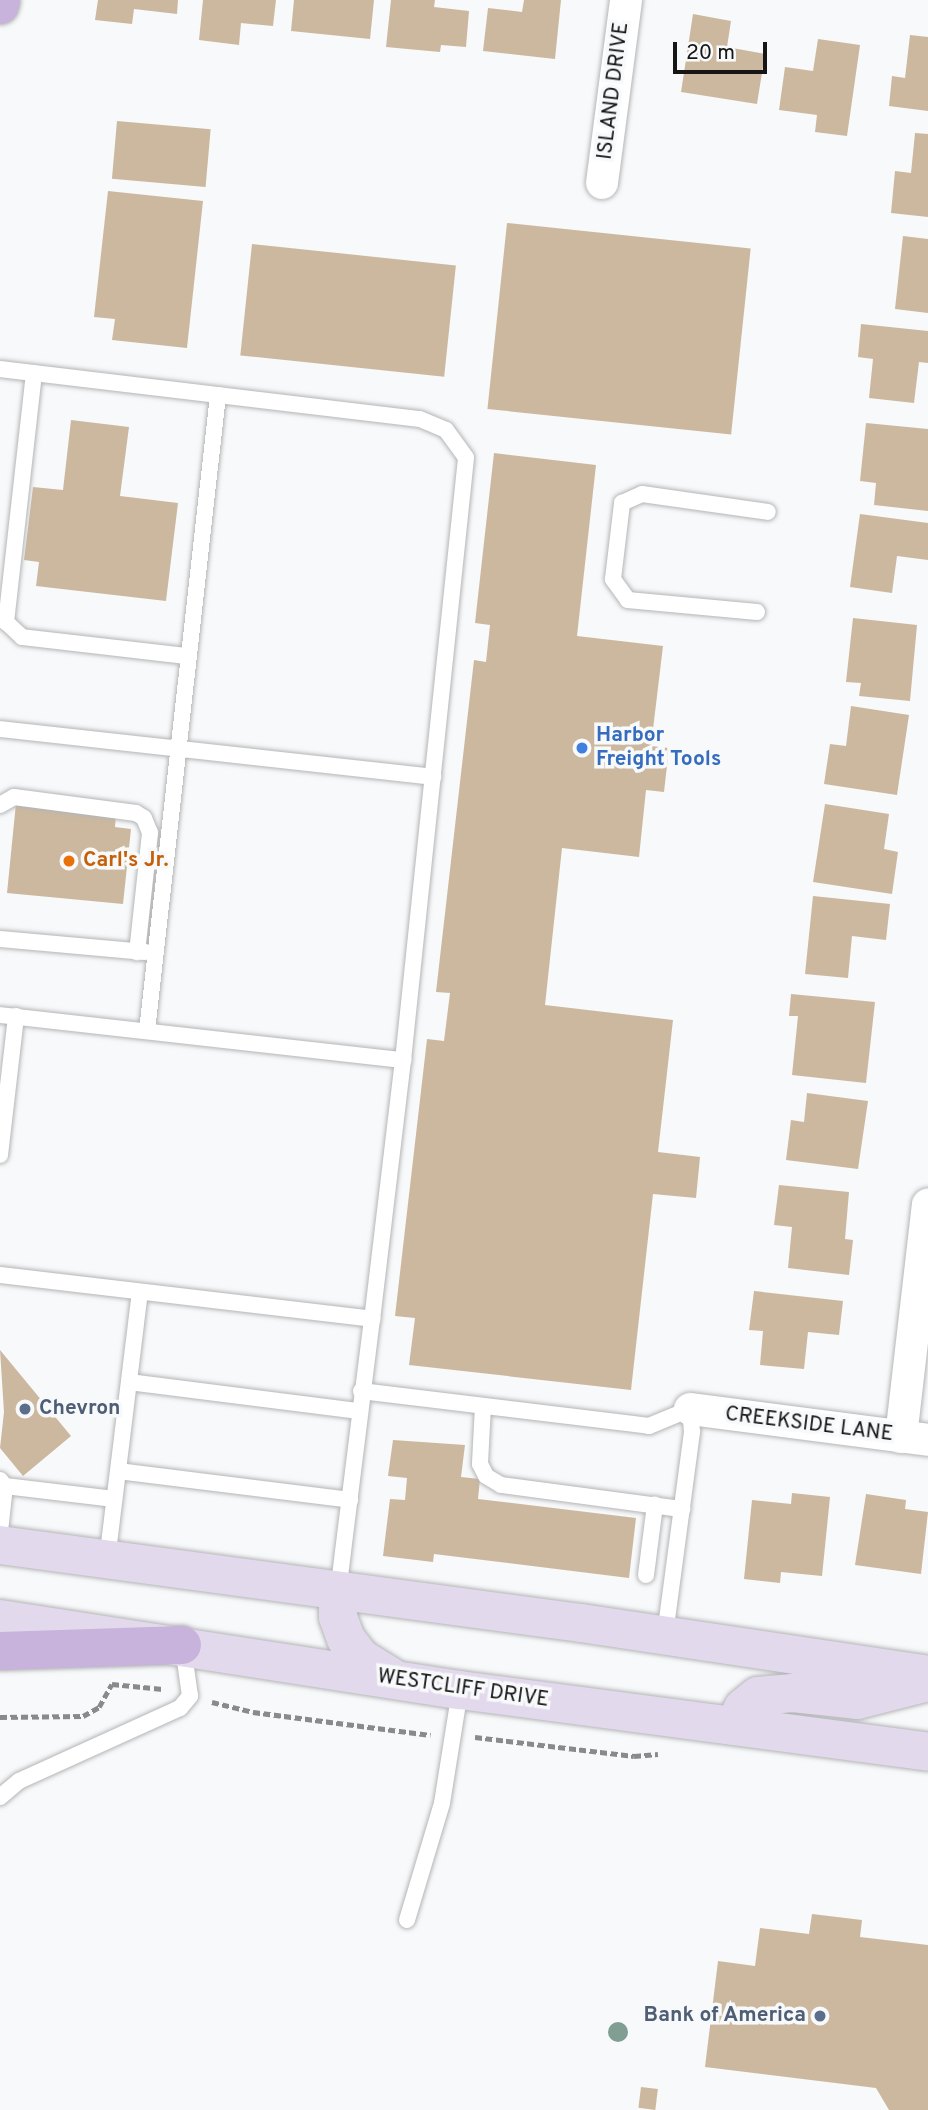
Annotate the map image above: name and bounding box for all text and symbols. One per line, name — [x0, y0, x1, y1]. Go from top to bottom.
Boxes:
street label: ISLAND DRIVE — [593, 21, 635, 161]
scale bar — [676, 28, 771, 72]
text: 20 m — [686, 40, 735, 67]
place label: Harbor Freight Tools — [596, 723, 721, 773]
marker: Harbor Freight Tools — [574, 740, 590, 756]
place label: Carl's Jr. — [83, 848, 169, 874]
marker: Carl's Jr. — [61, 853, 77, 869]
place label: Chevron — [39, 1396, 120, 1422]
marker: Chevron — [17, 1401, 33, 1417]
street label: CREEKSIDE LANE — [724, 1402, 894, 1448]
street label: WESTCLIFF DRIVE — [376, 1664, 550, 1714]
place label: Bank of America — [643, 2003, 806, 2029]
marker: Bank of America — [812, 2008, 828, 2024]

